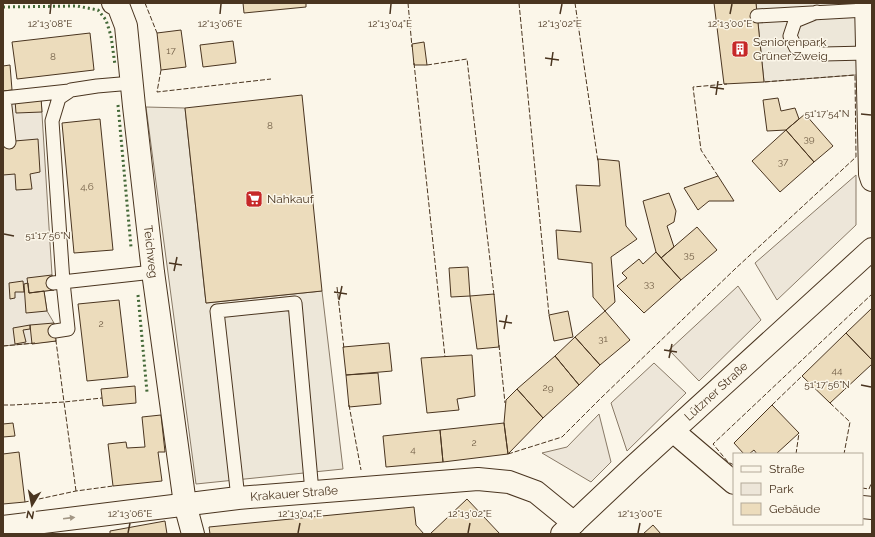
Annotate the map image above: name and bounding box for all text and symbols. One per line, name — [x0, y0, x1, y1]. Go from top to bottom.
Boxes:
text: 12°13'08"E — [28, 18, 72, 29]
text: 12°13'06"E — [198, 18, 242, 29]
text: 12°13'04"E — [368, 18, 412, 29]
text: 12°13'02"E — [538, 18, 582, 29]
text: 12°13'00"E — [708, 18, 752, 29]
place label: Seniorenpark Grüner Zweig — [753, 35, 828, 63]
building icon: Seniorenpark Grüner Zweig — [730, 39, 750, 59]
house number: 17 — [166, 45, 176, 56]
house number: 8 — [50, 51, 56, 62]
text: 51°17'54"N — [804, 108, 850, 119]
house number: 8 — [267, 120, 273, 131]
house number: 39 — [803, 133, 815, 144]
house number: 37 — [778, 156, 789, 167]
house number: 4,6 — [80, 181, 94, 192]
supermarket icon: Nahkauf — [244, 189, 264, 209]
place label: Nahkauf — [267, 192, 315, 206]
street label: Teichweg — [141, 225, 161, 279]
text: 51°17'56"N — [25, 230, 71, 241]
house number: 35 — [684, 249, 695, 260]
house number: 33 — [644, 278, 654, 289]
house number: 2 — [98, 318, 104, 329]
house number: 31 — [598, 333, 609, 344]
street label: Lützner Straße — [682, 359, 751, 424]
house number: 44 — [832, 365, 843, 376]
text: 51°17'56"N — [804, 379, 850, 390]
house number: 29 — [542, 382, 554, 393]
house number: 2 — [471, 437, 477, 448]
house number: 4 — [410, 444, 416, 455]
legend — [733, 453, 863, 525]
text: Straße — [769, 462, 805, 476]
text: Park — [769, 482, 794, 496]
street label: Krakauer Straße — [250, 483, 339, 504]
north arrow — [12, 485, 52, 525]
text: Gebäude — [769, 502, 820, 516]
text: N — [25, 507, 36, 521]
text: 12°13'06"E — [108, 508, 152, 519]
text: 12°13'04"E — [278, 508, 322, 519]
text: 12°13'02"E — [448, 508, 492, 519]
text: 12°13'00"E — [618, 508, 662, 519]
one-way arrow — [63, 515, 76, 522]

